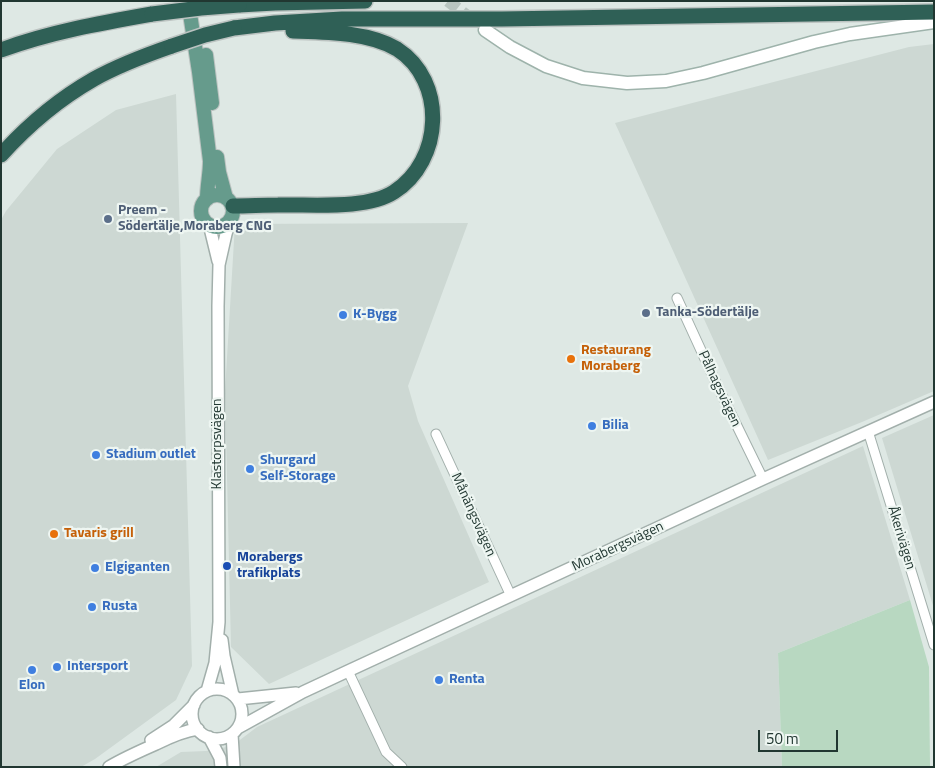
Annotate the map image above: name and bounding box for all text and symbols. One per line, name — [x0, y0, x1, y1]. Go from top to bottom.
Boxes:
place label: Preem - Södertälje,Moraberg CNG — [118, 203, 272, 236]
marker: Preem - Södertälje,Moraberg CNG — [102, 213, 114, 225]
place label: Tanka-Södertälje — [656, 305, 759, 321]
place label: K-Bygg — [353, 307, 397, 323]
marker: Tanka-Södertälje — [640, 307, 652, 319]
marker: K-Bygg — [337, 309, 349, 321]
place label: Restaurang Moraberg — [581, 343, 651, 376]
street label: Pålhagsvägen — [694, 348, 744, 430]
marker: Restaurang Moraberg — [565, 353, 577, 365]
street label: Klastorpsvägen — [210, 398, 226, 490]
place label: Bilia — [602, 418, 629, 434]
marker: Bilia — [586, 420, 598, 432]
place label: Stadium outlet — [106, 447, 196, 463]
marker: Stadium outlet — [90, 449, 102, 461]
place label: Shurgard Self-Storage — [260, 453, 336, 486]
marker: Shurgard Self-Storage — [244, 463, 256, 475]
street label: Månängsvägen — [447, 471, 499, 559]
street label: Åkerivägen — [883, 504, 919, 572]
street label: Morabergsvägen — [570, 518, 666, 576]
place label: Tavaris grill — [64, 526, 134, 542]
marker: Tavaris grill — [48, 528, 60, 540]
place label: Morabergs trafikplats — [237, 550, 303, 582]
place label: Elgiganten — [105, 560, 170, 576]
marker: Morabergs trafikplats — [221, 560, 233, 572]
marker: Elgiganten — [89, 562, 101, 574]
place label: Rusta — [102, 599, 137, 615]
marker: Rusta — [86, 601, 98, 613]
place label: Intersport — [67, 659, 128, 675]
marker: Intersport — [51, 661, 63, 673]
marker: Elon — [26, 664, 38, 676]
place label: Renta — [449, 672, 485, 688]
marker: Renta — [433, 674, 445, 686]
place label: Elon — [19, 678, 45, 694]
scale bar — [760, 720, 840, 752]
text: 50 m — [766, 727, 799, 750]

